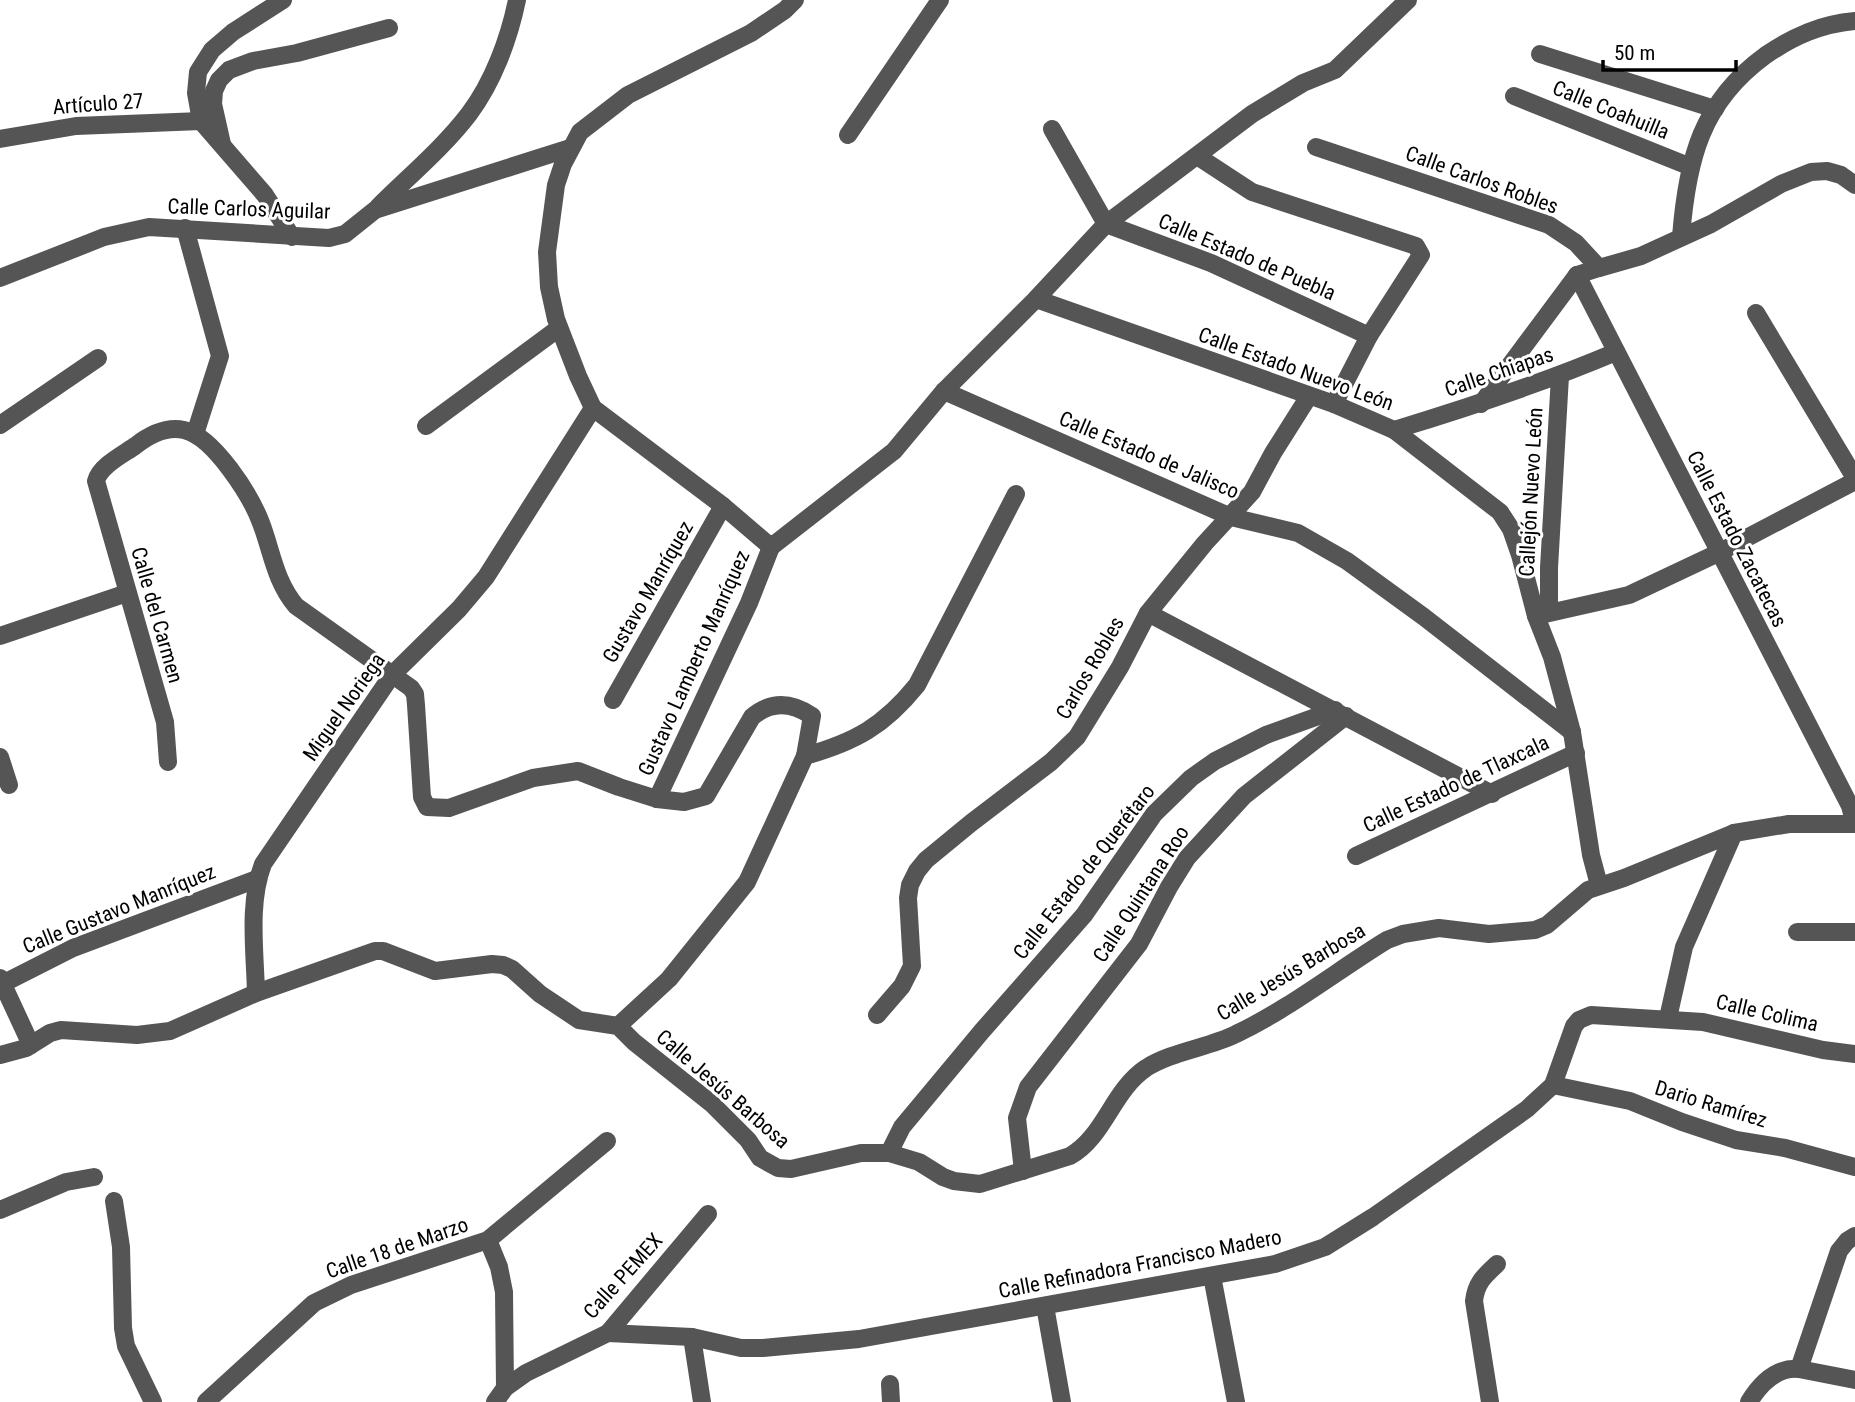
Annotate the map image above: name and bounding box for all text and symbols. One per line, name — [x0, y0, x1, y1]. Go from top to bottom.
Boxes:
scale bar — [1603, 28, 1736, 72]
text: 50 m — [1614, 41, 1655, 65]
street label: Calle Coahuilla — [1549, 76, 1673, 144]
street label: Artículo 27 — [52, 89, 144, 119]
street label: Calle Carlos Robles — [1402, 141, 1562, 219]
street label: Calle Carlos Aguilar — [167, 194, 331, 224]
street label: Calle Estado de Puebla — [1155, 209, 1339, 305]
street label: Calle Estado Nuevo León — [1195, 323, 1397, 415]
street label: Calle Chiapas — [1442, 342, 1556, 402]
street label: Calle Estado de Jalisco — [1055, 406, 1243, 504]
street label: Callejón Nuevo León — [1515, 407, 1547, 577]
street label: Calle Estado Zacatecas — [1682, 447, 1792, 631]
street label: Gustavo Manríquez — [598, 517, 698, 667]
street label: Calle del Carmen — [126, 544, 188, 686]
street label: Gustavo Lamberto Manríquez — [633, 547, 755, 779]
street label: Carlos Robles — [1051, 612, 1129, 724]
street label: Miguel Noriega — [298, 649, 390, 765]
street label: Calle Estado de Tlaxcala — [1359, 730, 1553, 838]
street label: Calle Estado de Querétaro — [1008, 780, 1160, 964]
street label: Calle Quintana Roo — [1088, 821, 1194, 967]
street label: Calle Gustavo Manríquez — [19, 859, 219, 959]
street label: Calle Jesús Barbosa — [1212, 918, 1370, 1026]
street label: Calle Colima — [1714, 990, 1820, 1036]
street label: Calle Jesús Barbosa — [651, 1025, 795, 1153]
street label: Dario Ramírez — [1652, 1076, 1770, 1132]
street label: Calle 18 de Marzo — [323, 1212, 471, 1284]
street label: Calle Refinadora Francisco Madero — [996, 1225, 1284, 1303]
street label: Calle PEMEX — [579, 1228, 667, 1324]

